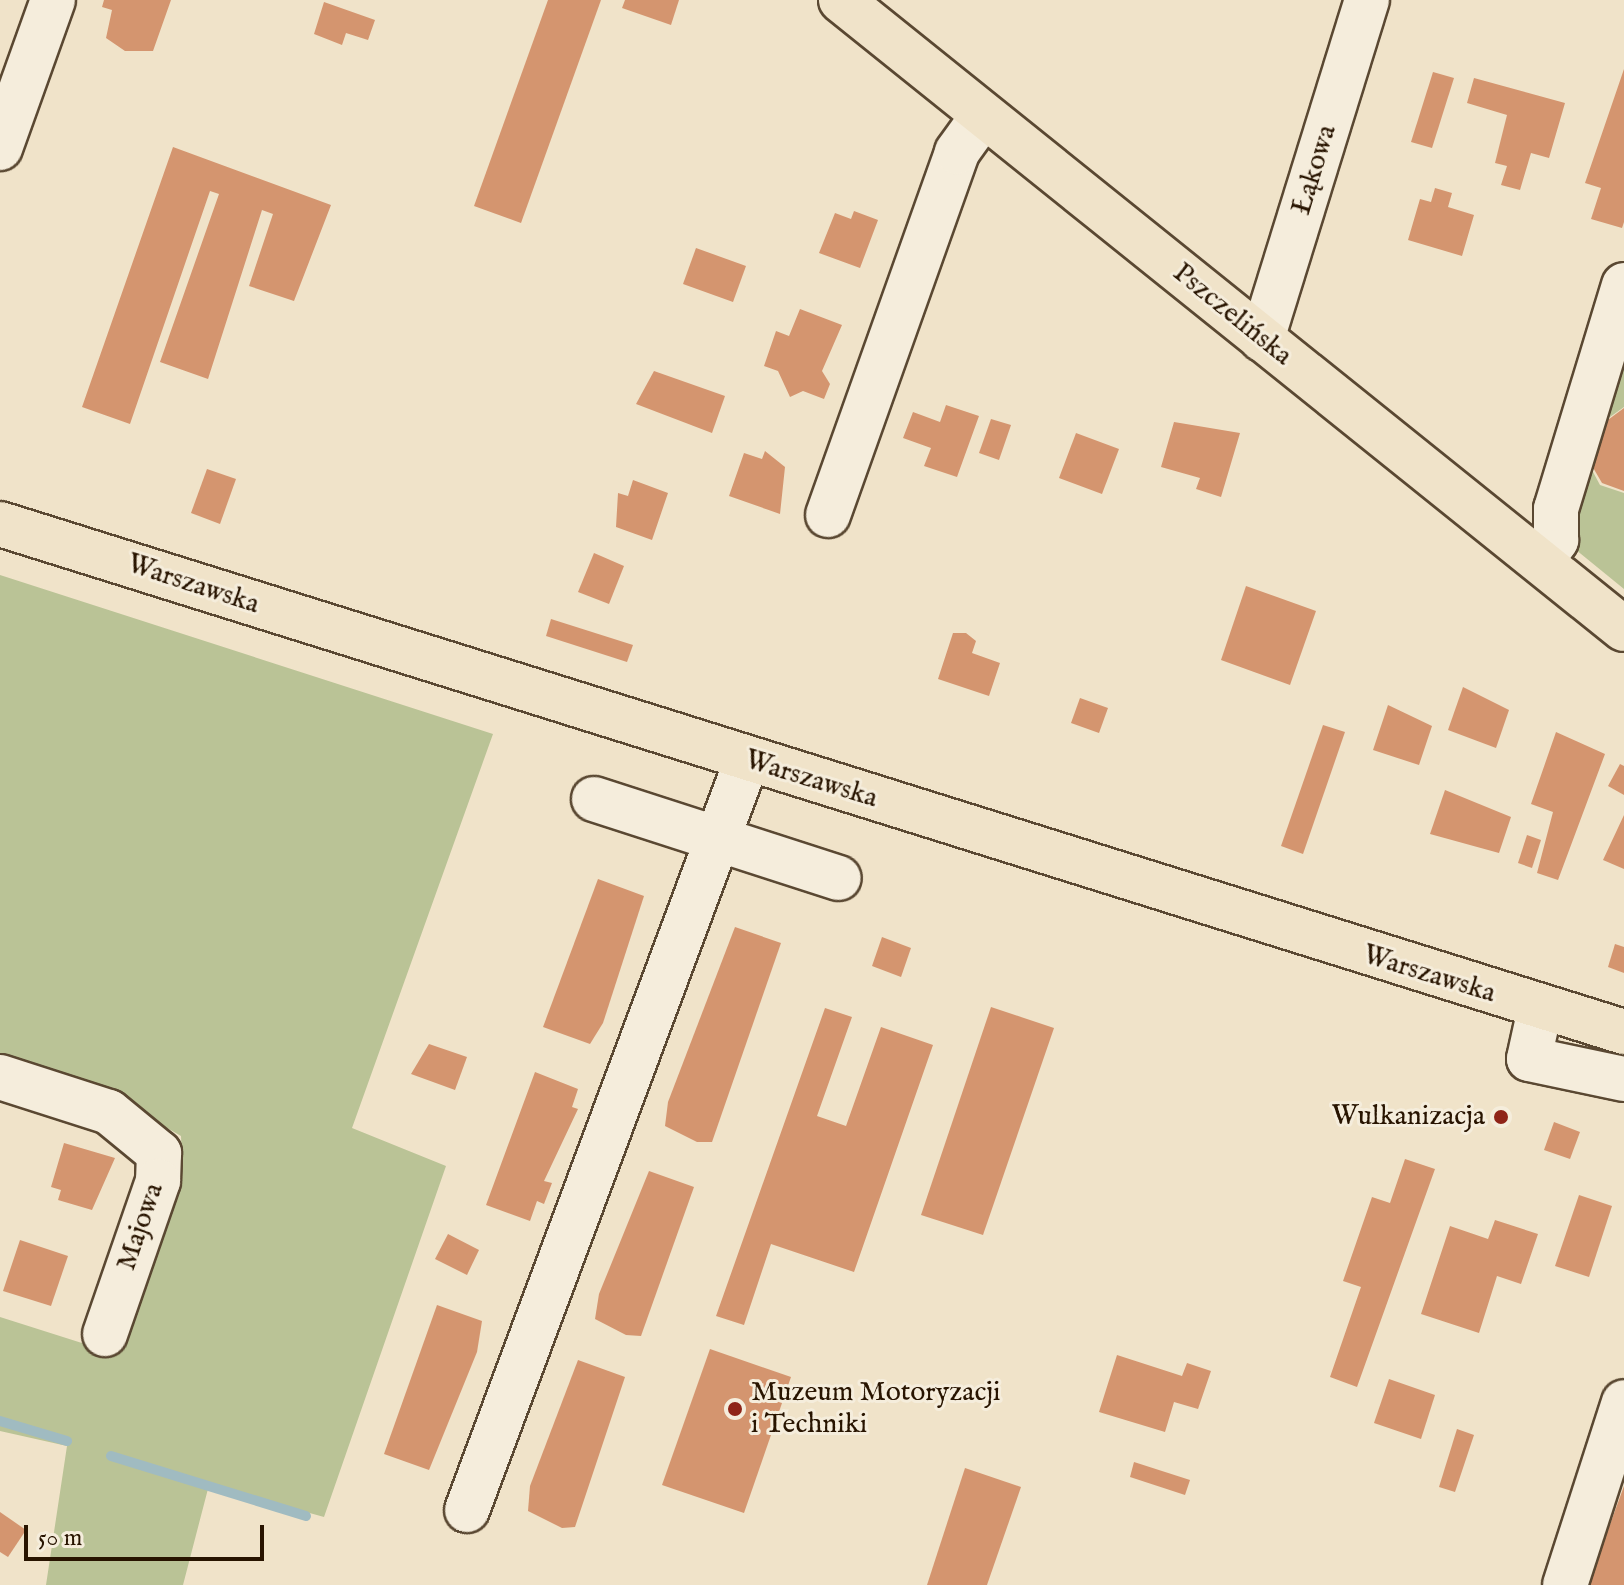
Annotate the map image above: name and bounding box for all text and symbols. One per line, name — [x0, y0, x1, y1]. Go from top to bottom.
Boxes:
street label: Łąkowa — [1285, 121, 1345, 219]
street label: Pszczelińska — [1166, 257, 1298, 373]
street label: Warszawska — [123, 548, 263, 622]
street label: Warszawska — [741, 744, 881, 816]
street label: Warszawska — [1359, 939, 1499, 1011]
place label: Wulkanizacja — [1331, 1100, 1485, 1134]
marker: Wulkanizacja — [1492, 1108, 1510, 1126]
street label: Majowa — [110, 1179, 172, 1275]
place label: Muzeum Motoryzacji i Techniki — [751, 1376, 1001, 1442]
marker: Muzeum Motoryzacji i Techniki — [726, 1400, 744, 1418]
scale bar — [28, 1509, 268, 1559]
text: 50 m — [38, 1523, 82, 1554]

